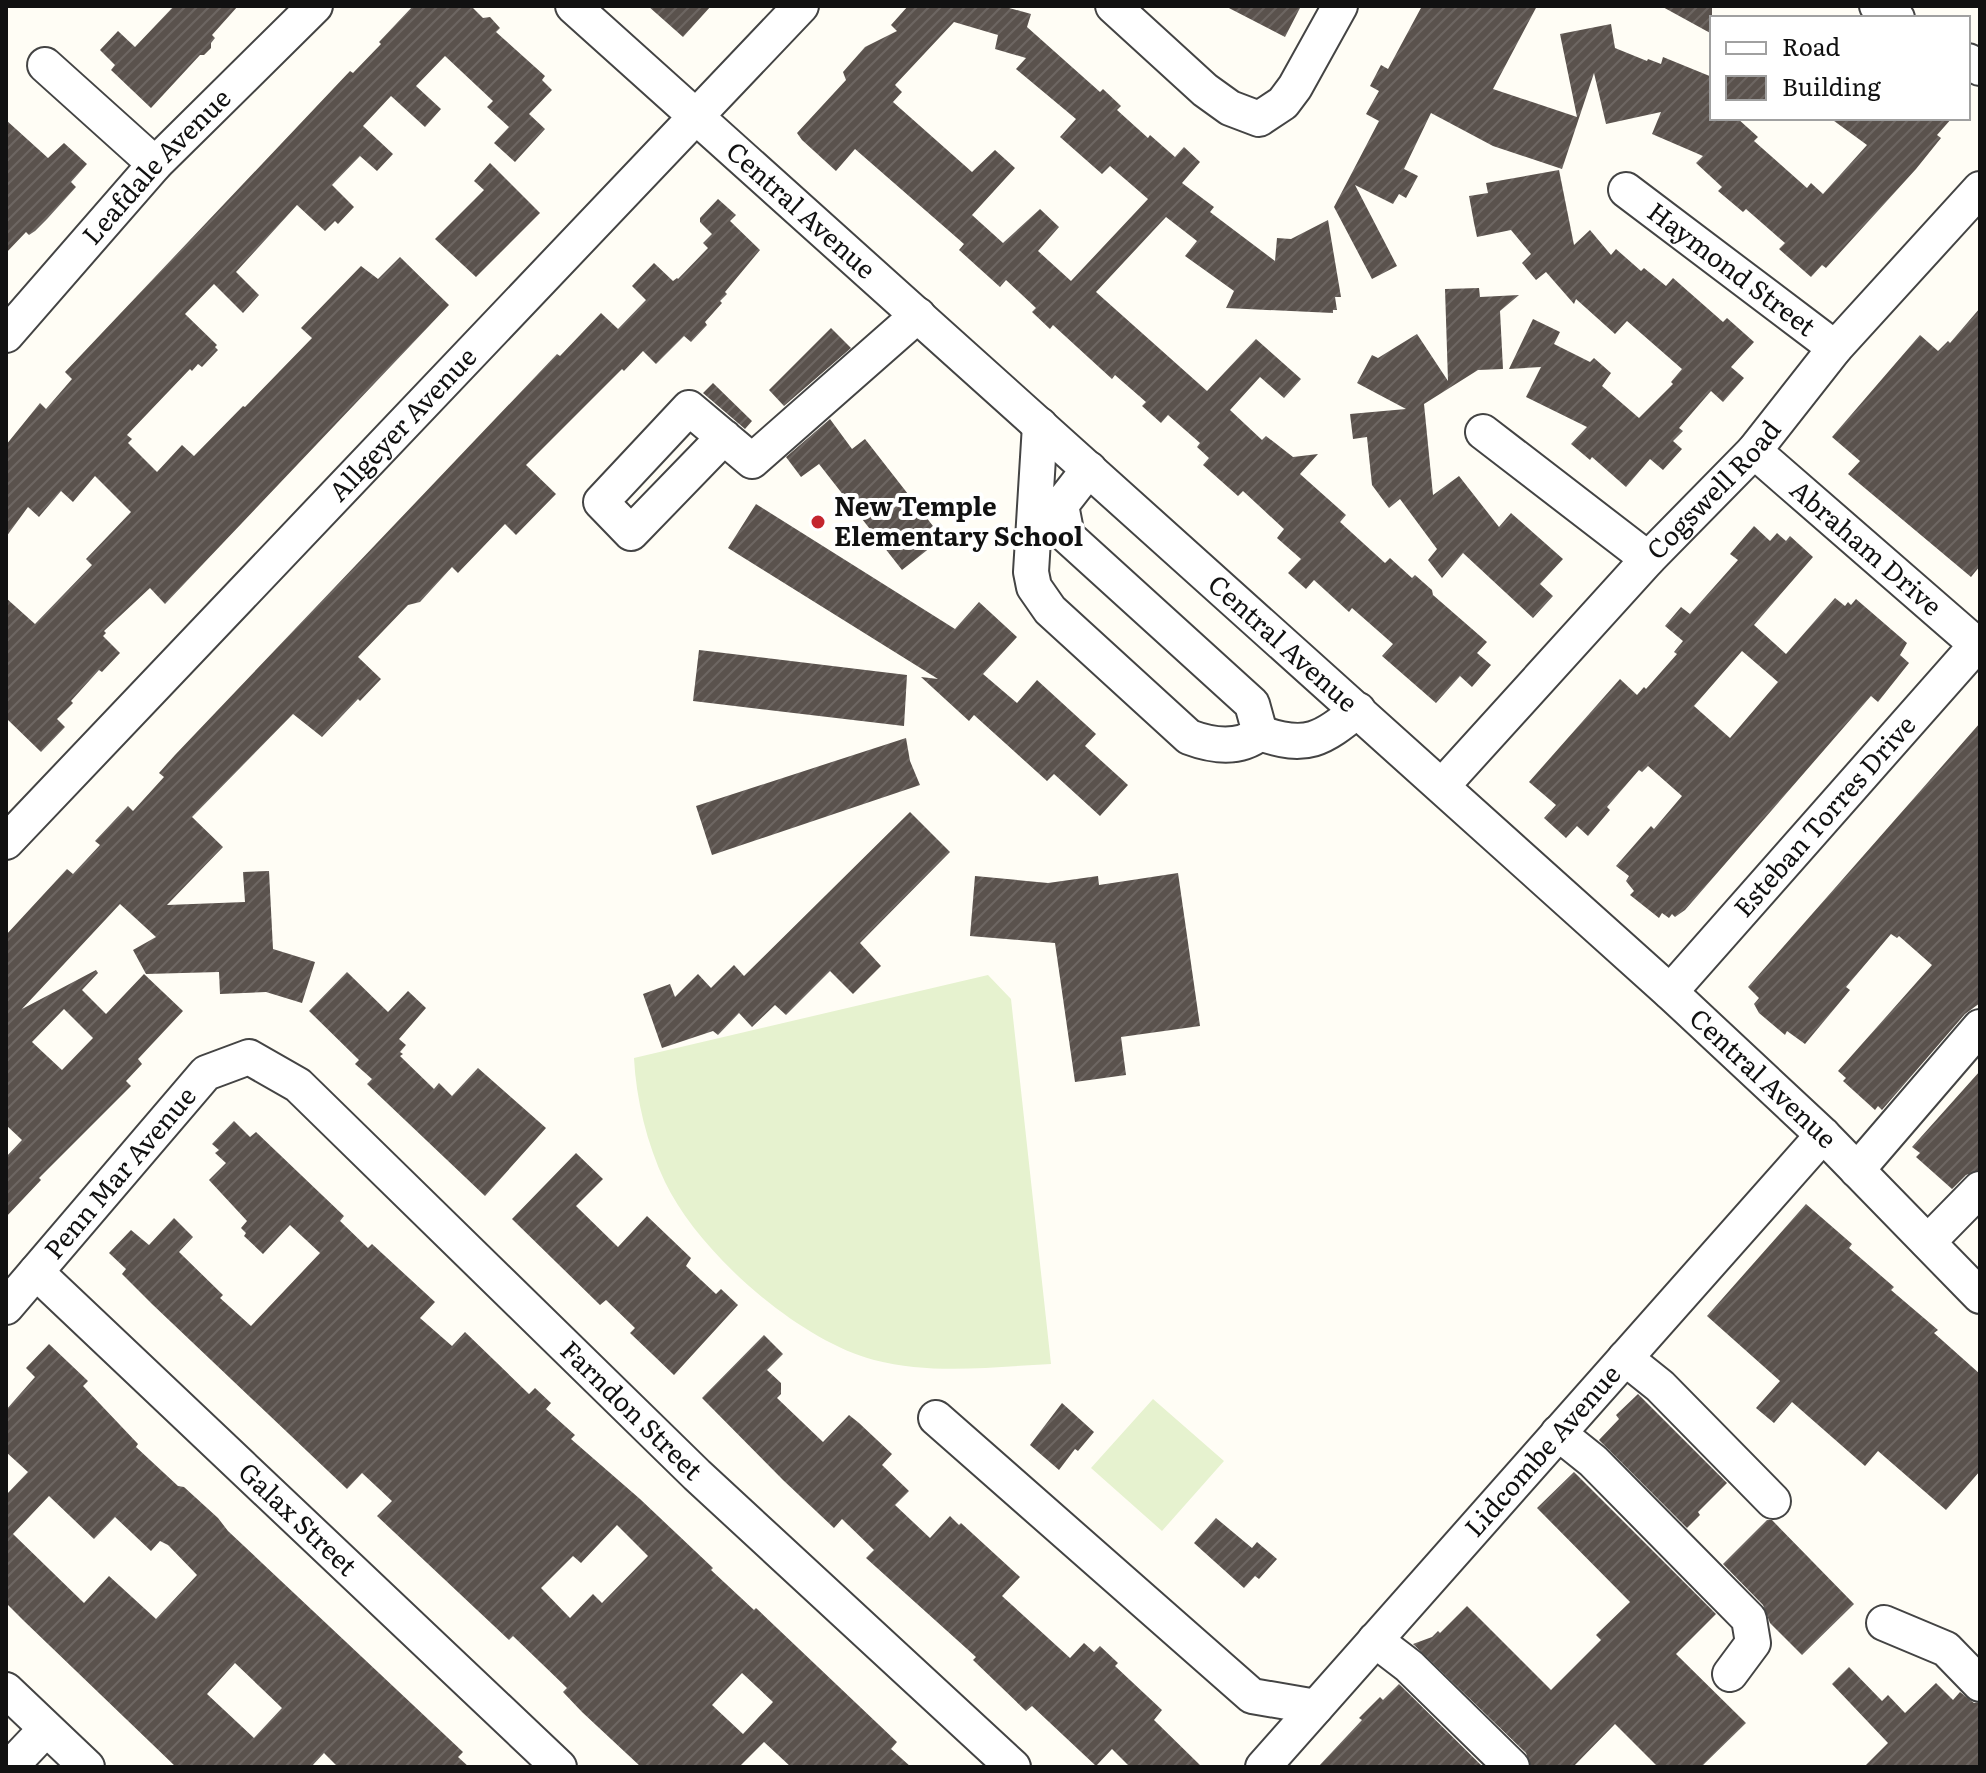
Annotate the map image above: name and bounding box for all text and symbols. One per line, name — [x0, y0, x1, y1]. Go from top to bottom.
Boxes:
legend — [1710, 16, 1970, 120]
text: Road — [1782, 28, 1841, 63]
text: Building — [1782, 68, 1881, 103]
street label: Leafdale Avenue — [71, 78, 238, 252]
street label: Central Avenue — [719, 131, 886, 286]
street label: Haymond Street — [1640, 191, 1826, 344]
street label: Allgeyer Avenue — [318, 337, 484, 509]
street label: Cogswell Road — [1636, 410, 1789, 567]
street label: Abraham Drive — [1783, 469, 1952, 623]
place label: New Temple Elementary School — [834, 485, 1083, 554]
marker: New Temple Elementary School — [809, 513, 827, 531]
street label: Central Avenue — [1201, 564, 1368, 720]
street label: Esteban Torres Drive — [1723, 705, 1923, 925]
street label: Central Avenue — [1682, 998, 1847, 1156]
street label: Penn Mar Avenue — [33, 1077, 204, 1267]
street label: Farndon Street — [553, 1330, 713, 1488]
street label: Lidcombe Avenue — [1454, 1355, 1628, 1544]
street label: Galax Street — [231, 1452, 368, 1584]

